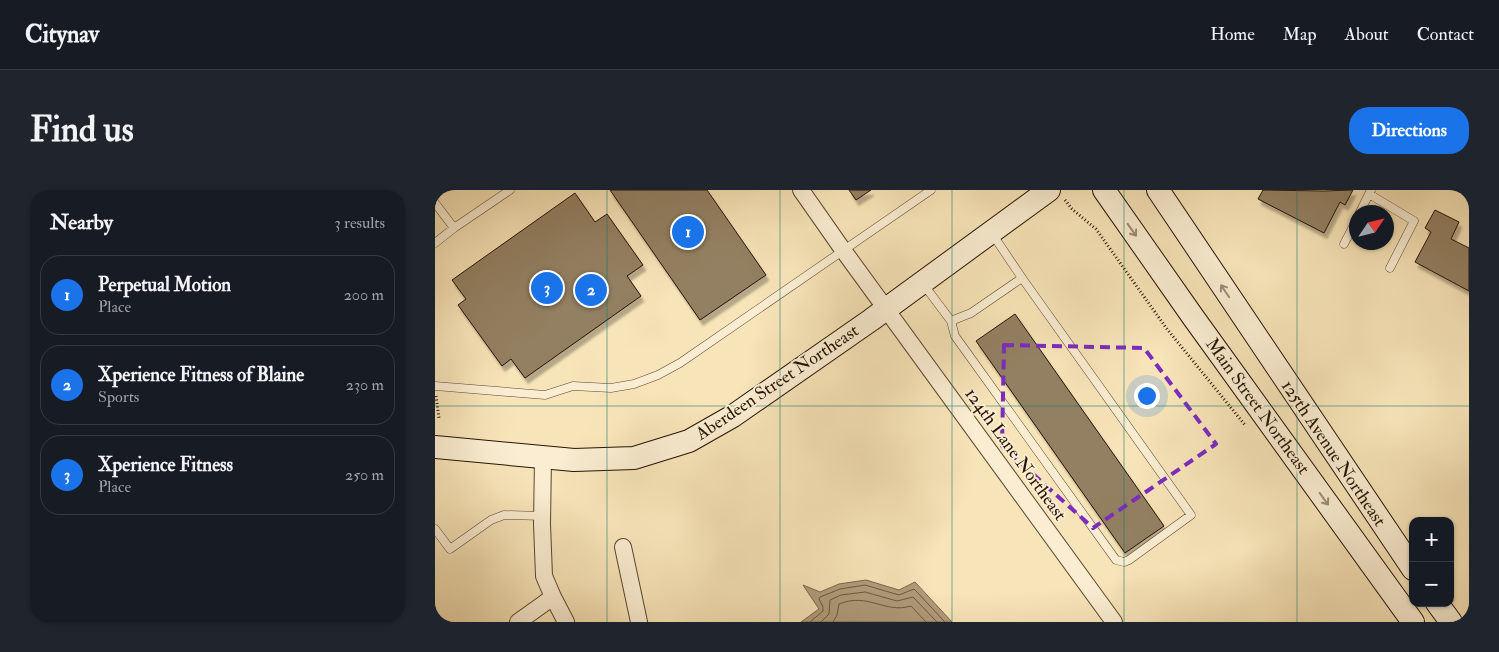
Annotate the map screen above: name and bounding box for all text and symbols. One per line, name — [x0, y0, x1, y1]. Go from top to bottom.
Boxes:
text: Citynav — [25, 19, 99, 50]
text: Home — [1210, 23, 1255, 46]
text: Map — [1283, 23, 1317, 46]
text: About — [1345, 23, 1389, 46]
text: Contact — [1417, 23, 1474, 46]
button: Directions — [1349, 107, 1469, 154]
text: Find us — [30, 108, 134, 152]
north arrow — [1349, 205, 1394, 250]
text: Nearby — [50, 209, 113, 236]
text: 3 results — [334, 213, 385, 233]
pin: 1 — [672, 213, 704, 251]
one-way arrow — [1127, 223, 1137, 237]
pin: 3 — [531, 269, 563, 307]
pin: 2 — [575, 271, 607, 309]
text: Perpetual Motion — [98, 273, 231, 297]
one-way arrow — [1220, 284, 1230, 298]
text: 1 — [64, 285, 70, 305]
text: 200 m — [344, 285, 384, 305]
text: Place — [98, 297, 131, 317]
street label: Aberdeen Street Northeast — [691, 319, 863, 446]
street label: Main Street Northeast — [1200, 334, 1315, 479]
text: Xperience Fitness of Blaine — [98, 363, 304, 387]
text: 2 — [63, 375, 71, 395]
text: 230 m — [346, 375, 384, 395]
street label: 125th Avenue Northeast — [1276, 376, 1391, 531]
street label: 124th Lane Northeast — [960, 383, 1072, 525]
your location — [1134, 383, 1160, 409]
text: Sports — [98, 387, 139, 407]
text: Xperience Fitness — [98, 453, 233, 477]
text: 3 — [64, 465, 70, 485]
text: 250 m — [345, 465, 384, 485]
text: Place — [98, 477, 131, 497]
one-way arrow — [1319, 491, 1329, 505]
map controls — [1409, 517, 1454, 607]
button: + — [1409, 517, 1454, 562]
button: − — [1409, 562, 1454, 607]

